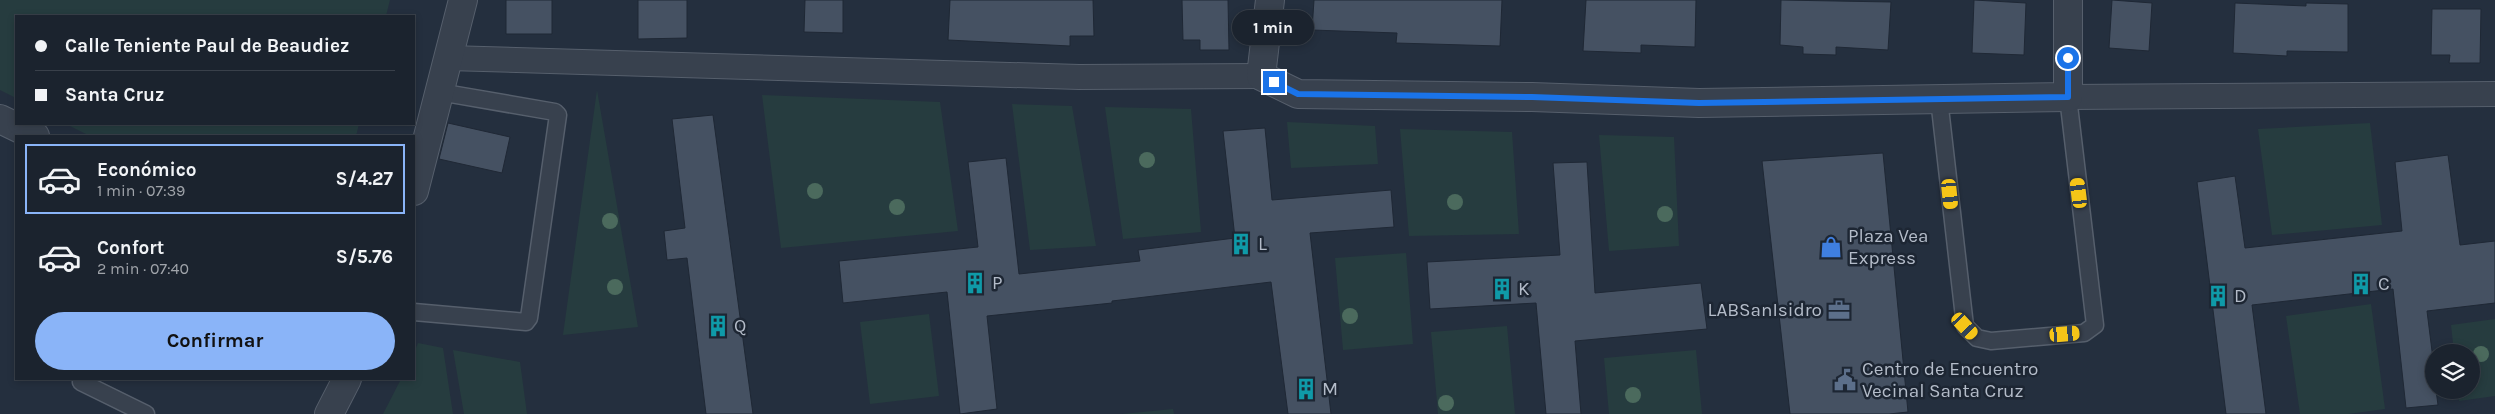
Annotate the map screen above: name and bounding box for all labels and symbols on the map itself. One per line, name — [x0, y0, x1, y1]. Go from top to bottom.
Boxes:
callout: 1 min — [1233, 9, 1315, 44]
route start — [2057, 47, 2079, 69]
route end — [1263, 71, 1285, 93]
car — [2069, 177, 2088, 209]
car — [1940, 178, 1959, 210]
place label: Plaza Vea Express — [1848, 225, 1929, 269]
building icon: L — [1228, 231, 1254, 257]
place label: L — [1258, 233, 1267, 255]
shop icon: Plaza Vea Express — [1818, 234, 1844, 260]
building icon: P — [962, 270, 988, 296]
building icon: C — [2348, 271, 2374, 297]
place label: P — [992, 272, 1003, 294]
place label: C — [2378, 273, 2390, 295]
building icon: K — [1489, 276, 1515, 302]
place label: K — [1518, 278, 1530, 300]
building icon: D — [2205, 283, 2231, 309]
place label: D — [2234, 285, 2247, 307]
office icon: LABSanIsidro — [1826, 297, 1852, 323]
place label: LABSanIsidro — [1708, 299, 1822, 321]
car — [1949, 310, 1980, 342]
building icon: Q — [705, 313, 731, 339]
place label: Q — [734, 315, 746, 337]
car — [2049, 325, 2080, 343]
place label: Centro de Encuentro Vecinal Santa Cruz — [1862, 358, 2038, 402]
public building icon: Centro de Encuentro Vecinal Santa Cruz — [1832, 367, 1858, 393]
building icon: M — [1293, 376, 1319, 402]
place label: M — [1322, 378, 1338, 400]

